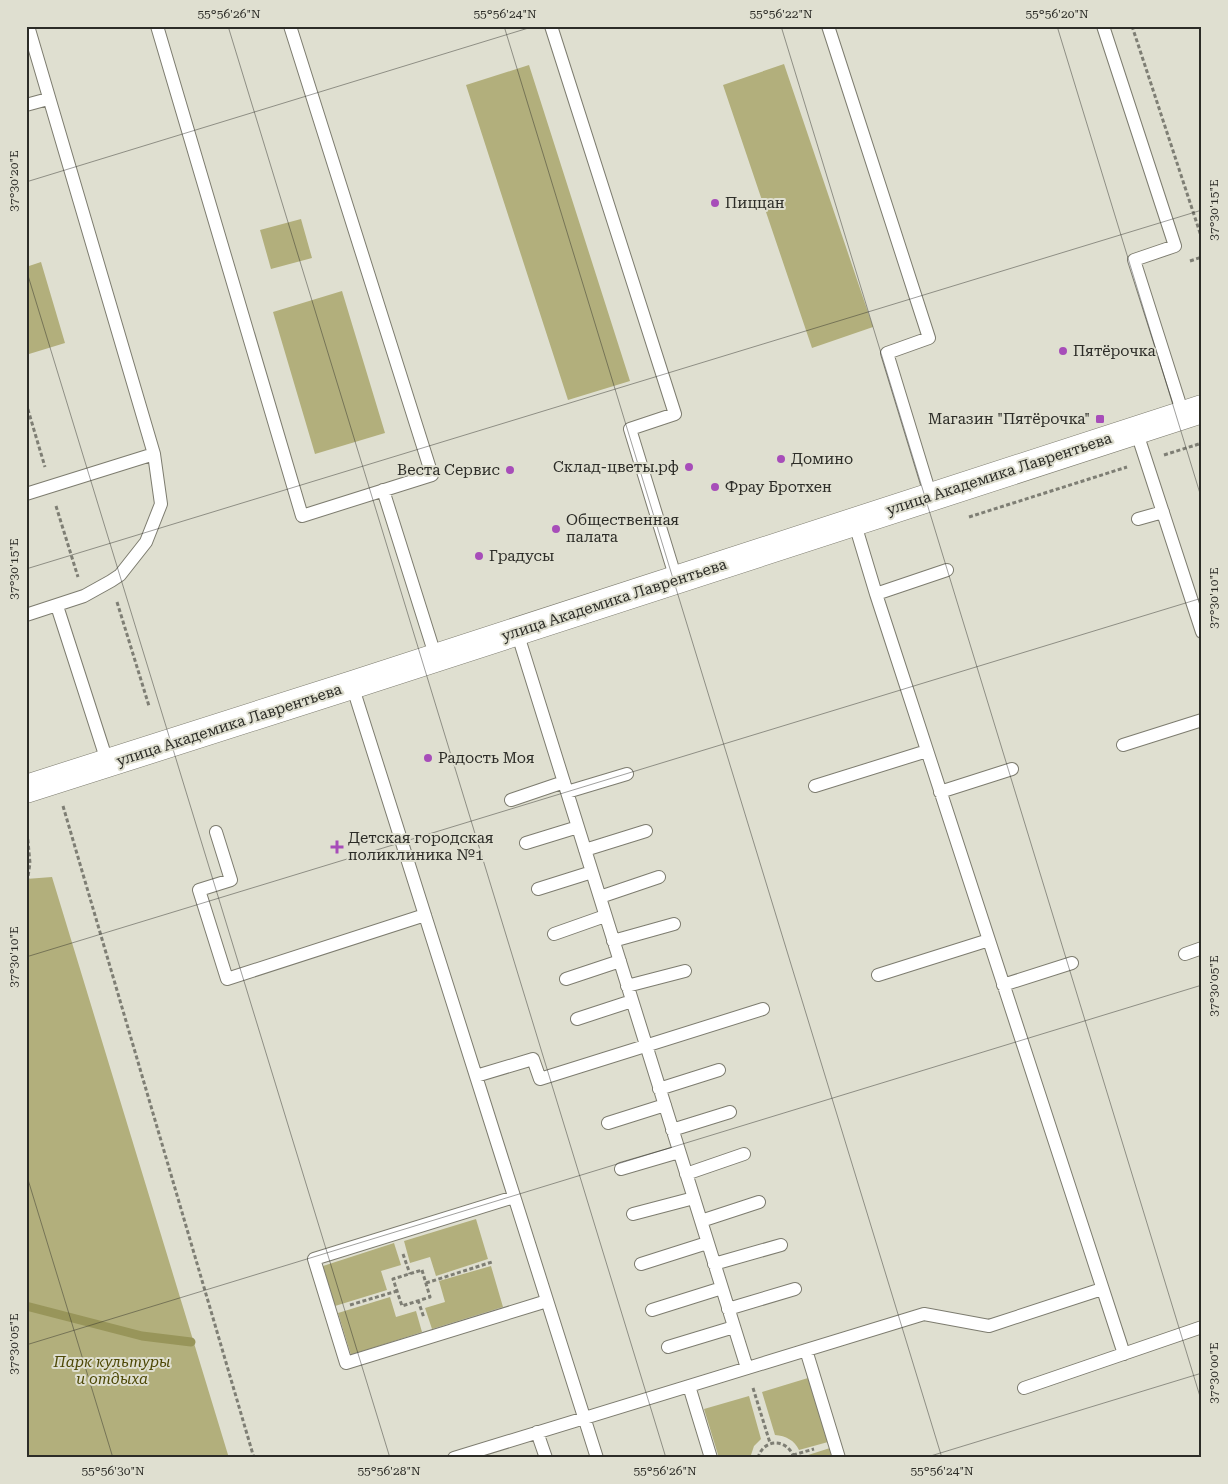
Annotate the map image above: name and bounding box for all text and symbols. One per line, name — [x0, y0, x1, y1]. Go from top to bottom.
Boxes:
text: 55°56'26"N — [197, 7, 261, 21]
text: 55°56'24"N — [473, 7, 537, 21]
text: 55°56'22"N — [749, 7, 813, 21]
text: 55°56'20"N — [1025, 7, 1089, 21]
text: 37°30'20"E — [7, 150, 21, 212]
text: 37°30'15"E — [1207, 179, 1221, 241]
place label: Пиццан — [725, 194, 785, 212]
marker: Пиццан — [709, 197, 721, 209]
place label: Пятёрочка — [1073, 342, 1156, 360]
marker: Пятёрочка — [1057, 345, 1069, 357]
place label: Магазин "Пятёрочка" — [928, 410, 1090, 428]
marker: Магазин "Пятёрочка" — [1094, 413, 1106, 425]
street label: улица Академика Лаврентьева — [884, 429, 1114, 519]
place label: Домино — [791, 450, 853, 468]
marker: Домино — [775, 453, 787, 465]
place label: Склад-цветы.рф — [553, 458, 679, 476]
place label: Веста Сервис — [397, 461, 500, 479]
marker: Склад-цветы.рф — [683, 461, 695, 473]
marker: Веста Сервис — [504, 464, 516, 476]
place label: Фрау Бротхен — [725, 478, 832, 496]
marker: Фрау Бротхен — [709, 481, 721, 493]
place label: Общественная палата — [566, 511, 679, 546]
marker: Общественная палата — [550, 523, 562, 535]
text: 37°30'15"E — [7, 538, 21, 600]
place label: Градусы — [489, 547, 554, 565]
marker: Градусы — [473, 550, 485, 562]
street label: улица Академика Лаврентьева — [499, 555, 729, 645]
text: 37°30'10"E — [1207, 567, 1221, 629]
street label: улица Академика Лаврентьева — [114, 680, 344, 770]
place label: Радость Моя — [438, 749, 535, 767]
marker: Радость Моя — [422, 752, 434, 764]
place label: Детская городская поликлиника №1 — [348, 829, 494, 864]
marker: Детская городская поликлиника №1 — [330, 840, 344, 854]
text: 37°30'10"E — [7, 926, 21, 988]
text: 37°30'05"E — [1207, 955, 1221, 1017]
text: 37°30'05"E — [7, 1313, 21, 1375]
text: 37°30'00"E — [1207, 1342, 1221, 1404]
park label: Парк культуры и отдыха — [52, 1353, 171, 1388]
text: 55°56'30"N — [81, 1464, 145, 1478]
text: 55°56'28"N — [357, 1464, 421, 1478]
text: 55°56'26"N — [633, 1464, 697, 1478]
text: 55°56'24"N — [910, 1464, 974, 1478]

